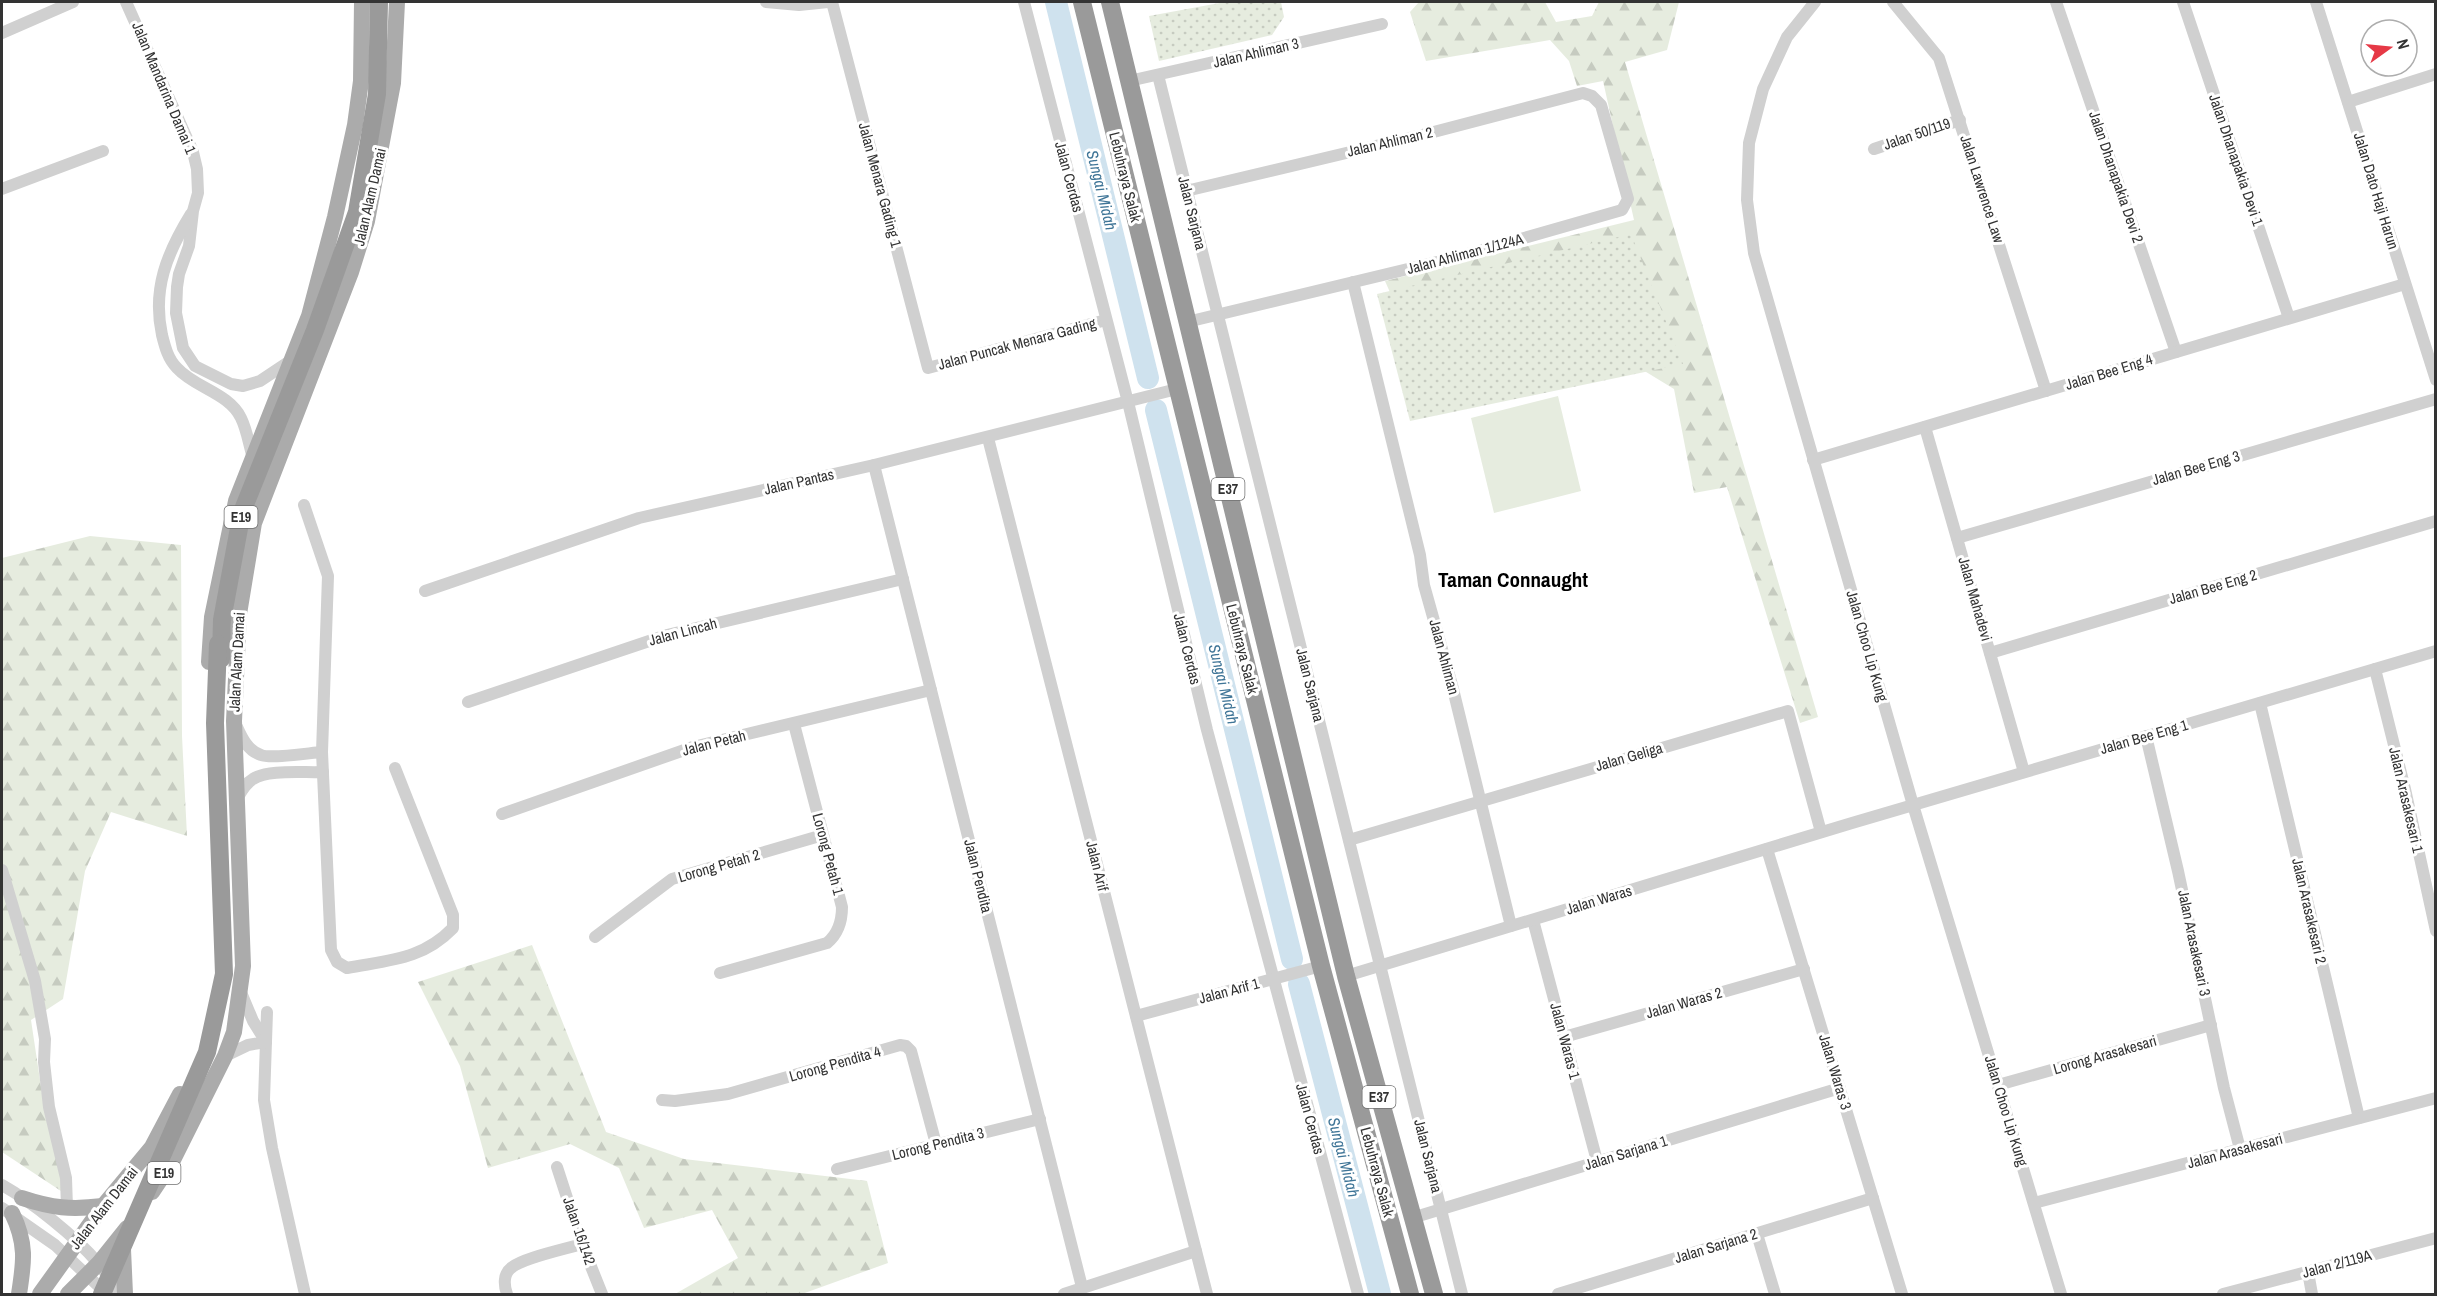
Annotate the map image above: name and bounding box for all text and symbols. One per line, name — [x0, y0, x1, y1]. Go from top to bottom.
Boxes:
north arrow — [2359, 18, 2419, 78]
street label: Jalan Mandarina Damai 1 — [127, 19, 202, 157]
street label: Jalan Ahliman 3 — [1211, 32, 1301, 73]
text: N — [2392, 37, 2415, 52]
street label: Jalan Dhanapakia Devi 1 — [2204, 91, 2269, 229]
street label: Jalan Dhanapakia Devi 2 — [2084, 108, 2149, 246]
street label: Jalan 50/119 — [1881, 112, 1953, 155]
street label: Jalan Menara Gading 1 — [854, 120, 907, 250]
street label: Jalan Ahliman 2 — [1345, 121, 1435, 162]
street label: Lebuhraya Salak — [1104, 130, 1147, 225]
street label: Jalan Dato Haji Harun — [2349, 130, 2404, 252]
street label: Jalan Lawrence Law — [1955, 132, 2010, 246]
street label: Jalan Cerdas — [1050, 139, 1089, 215]
street label: Jalan Alam Damai — [348, 146, 391, 248]
water label: Sungai Midah — [1081, 148, 1123, 232]
street label: Jalan Sarjana — [1173, 174, 1212, 252]
street label: Jalan Ahliman 1/124A — [1404, 228, 1526, 279]
street label: Jalan Puncak Menara Gading — [936, 312, 1098, 375]
street label: Jalan Bee Eng 4 — [2063, 348, 2155, 395]
street label: Jalan Bee Eng 3 — [2150, 445, 2242, 490]
street label: Jalan Pantas — [762, 463, 836, 500]
road number: E37 — [1212, 478, 1244, 500]
road number: E19 — [224, 506, 258, 528]
street label: Jalan Mahadevi — [1953, 554, 1998, 643]
street label: Jalan Bee Eng 2 — [2167, 564, 2259, 609]
district label: Taman Connaught — [1438, 565, 1588, 594]
street label: Jalan Choo Lip Kung — [1842, 588, 1893, 704]
street label: Lebuhraya Salak — [1221, 602, 1264, 697]
street label: Jalan Cerdas — [1169, 611, 1206, 687]
street label: Jalan Alam Damai — [223, 612, 250, 712]
street label: Jalan Lincah — [646, 612, 719, 651]
street label: Jalan Ahliman — [1424, 617, 1465, 697]
water label: Sungai Midah — [1203, 642, 1245, 726]
street label: Jalan Sarjana — [1291, 646, 1330, 724]
street label: Jalan Bee Eng 1 — [2098, 714, 2190, 759]
street label: Jalan Petah — [680, 724, 748, 761]
street label: Jalan Geliga — [1593, 737, 1665, 776]
street label: Jalan Arasakesari 1 — [2384, 745, 2429, 855]
street label: Lorong Petah 1 — [807, 811, 850, 897]
street label: Jalan Pendita — [959, 837, 998, 915]
street label: Jalan Arif — [1081, 838, 1114, 894]
street label: Lorong Petah 2 — [676, 844, 762, 887]
street label: Jalan Arasakesari 2 — [2287, 856, 2332, 966]
street label: Jalan Waras — [1563, 880, 1634, 919]
street label: Jalan Arasakesari 3 — [2173, 888, 2216, 998]
street label: Jalan Arif 1 — [1196, 972, 1261, 1009]
street label: Jalan Waras 2 — [1643, 982, 1724, 1023]
street label: Jalan Waras 1 — [1545, 1000, 1586, 1081]
street label: Lorong Arasakesari — [2051, 1030, 2159, 1079]
street label: Jalan Waras 3 — [1814, 1031, 1857, 1112]
street label: Lorong Pendita 4 — [787, 1040, 883, 1087]
street label: Jalan Choo Lip Kung — [1980, 1053, 2033, 1169]
street label: Jalan Cerdas — [1291, 1081, 1330, 1157]
road number: E37 — [1362, 1086, 1396, 1108]
water label: Sungai Midah — [1323, 1115, 1365, 1199]
street label: Jalan Sarjana — [1409, 1117, 1448, 1195]
street label: Lorong Pendita 3 — [890, 1122, 986, 1165]
street label: Lebuhraya Salak — [1355, 1125, 1400, 1220]
street label: Jalan Arasakesari — [2185, 1128, 2285, 1173]
street label: Jalan Sarjana 1 — [1582, 1130, 1670, 1175]
street label: Jalan Alam Damai — [65, 1162, 143, 1253]
road number: E19 — [148, 1162, 180, 1184]
street label: Jalan 16/142 — [558, 1194, 601, 1268]
street label: Jalan Sarjana 2 — [1672, 1223, 1760, 1268]
street label: Jalan 2/119A — [2300, 1244, 2375, 1283]

